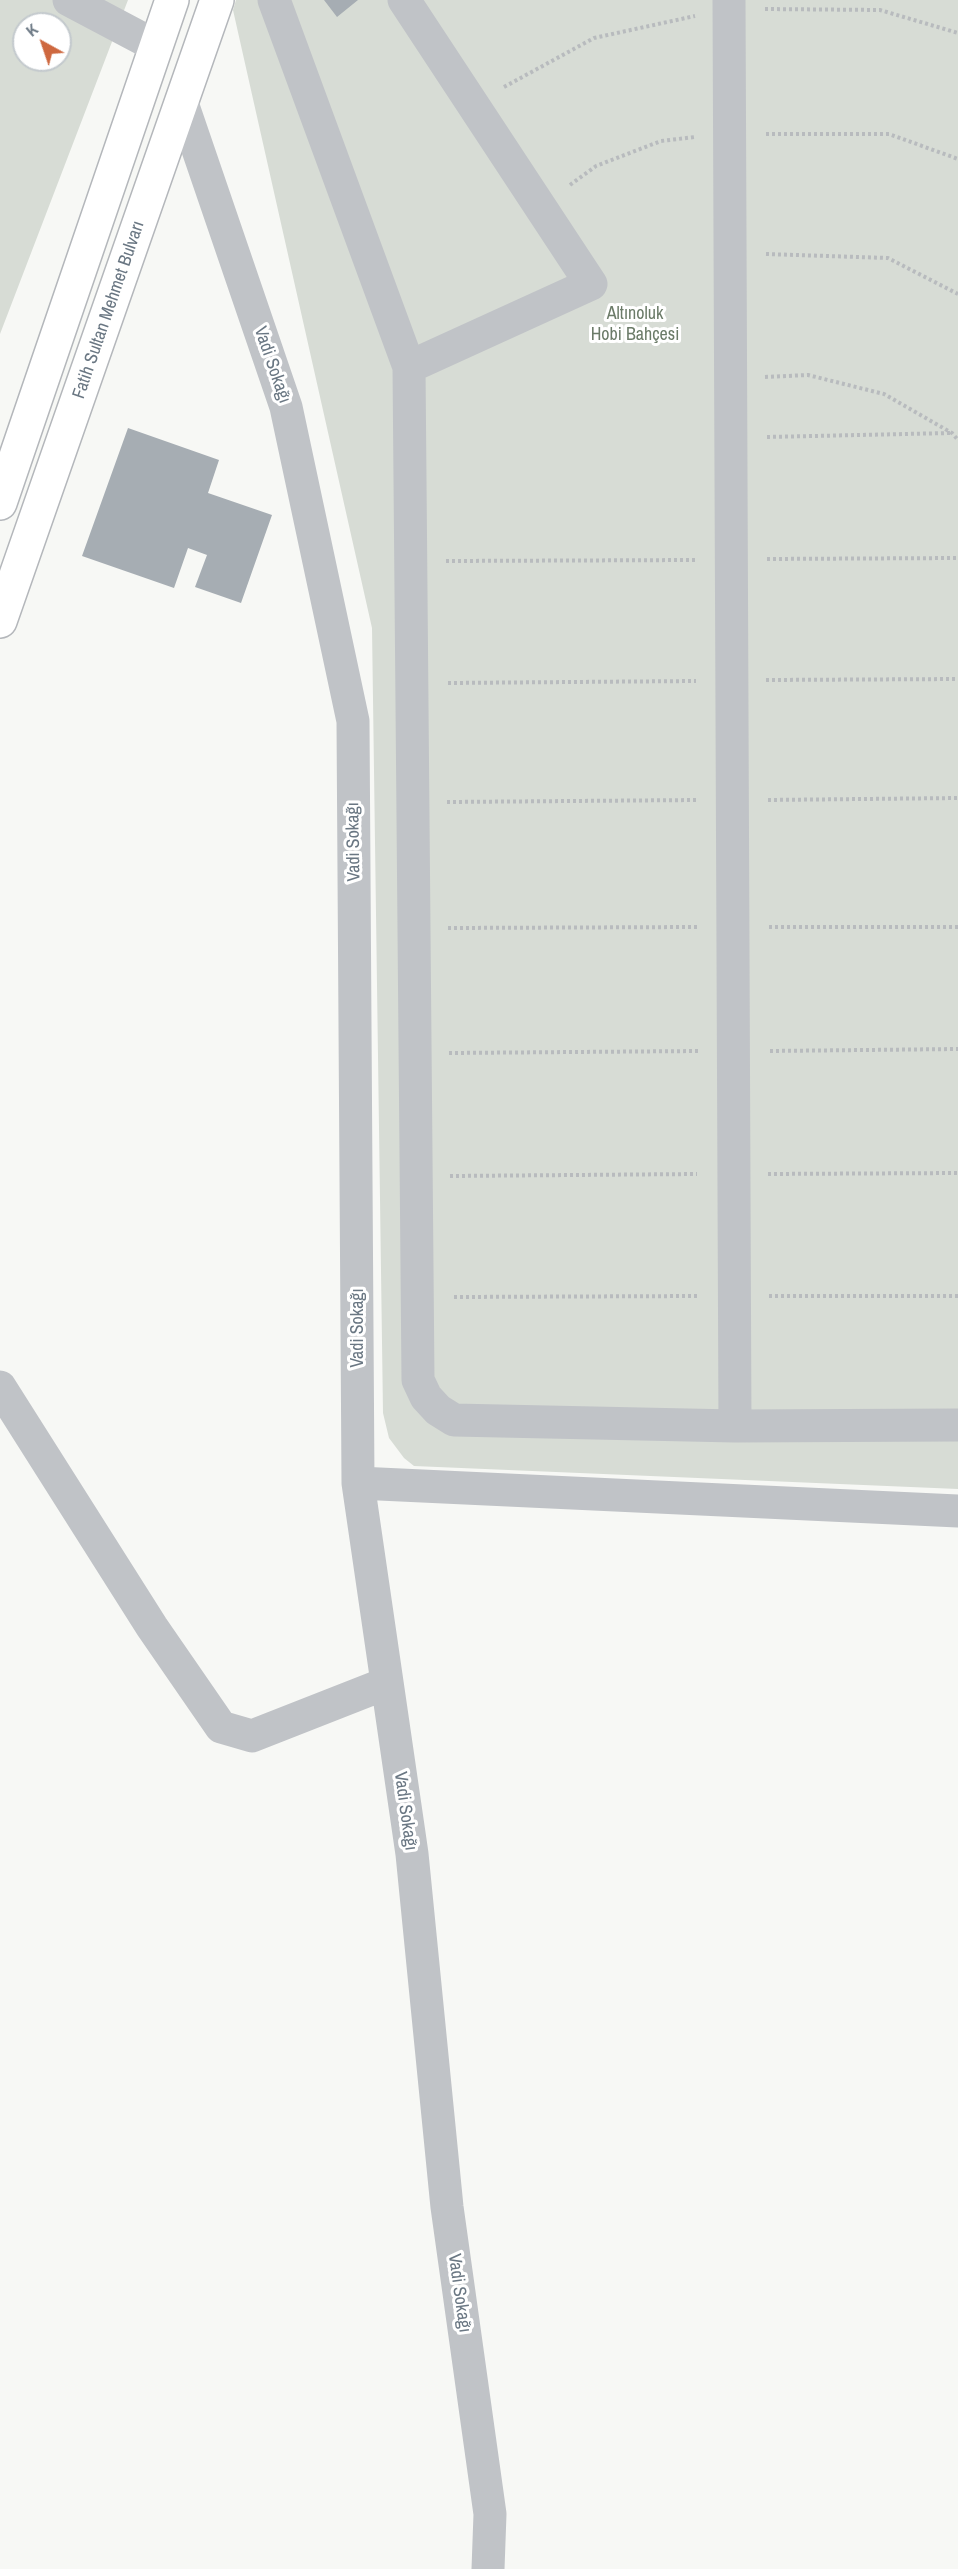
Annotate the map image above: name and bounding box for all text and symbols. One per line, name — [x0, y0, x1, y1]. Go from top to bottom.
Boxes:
north arrow — [12, 12, 72, 72]
text: K — [21, 18, 42, 41]
street label: Fatih Sultan Mehmet Bulvarı — [68, 218, 150, 402]
park label: Altınoluk Hobi Bahçesi — [591, 303, 679, 346]
street label: Vadi Sokağı — [249, 324, 295, 406]
street label: Vadi Sokağı — [343, 802, 365, 882]
street label: Vadi Sokağı — [347, 1288, 369, 1368]
street label: Vadi Sokağı — [389, 1770, 421, 1852]
street label: Vadi Sokağı — [443, 2252, 475, 2334]

